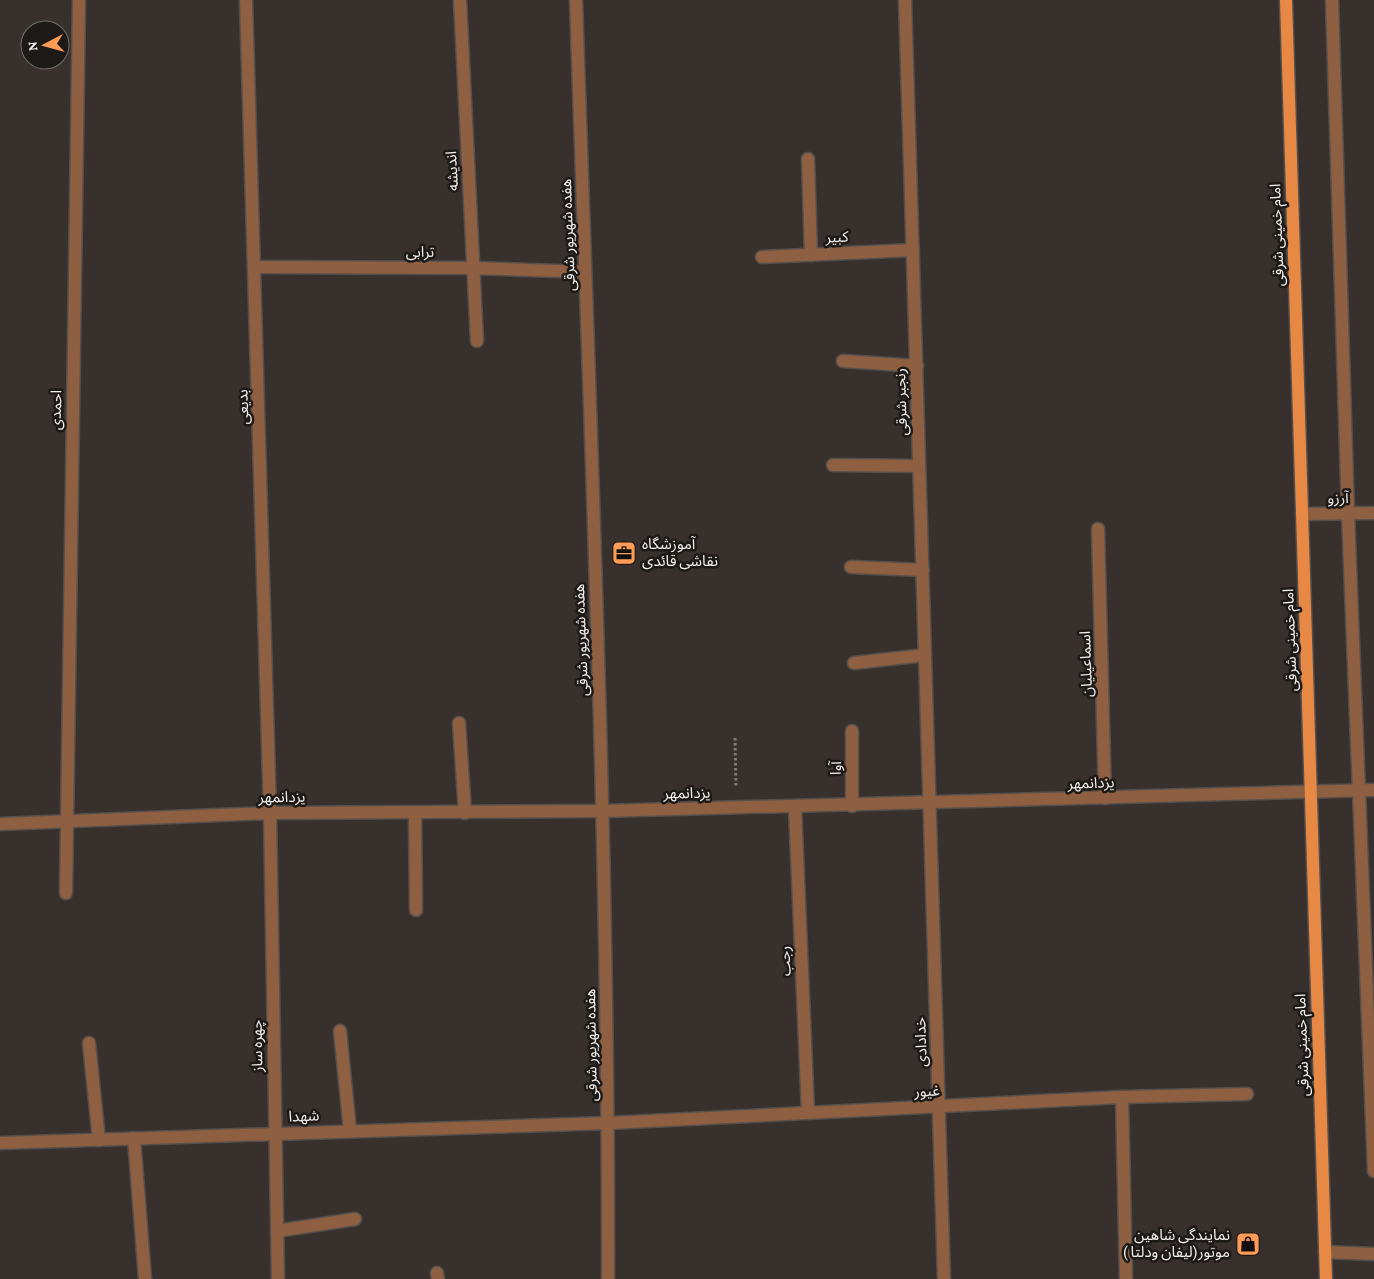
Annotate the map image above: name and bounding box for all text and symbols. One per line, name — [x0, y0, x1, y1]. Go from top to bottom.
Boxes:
north arrow — [20, 20, 70, 70]
text: N — [24, 40, 41, 52]
street label: اندیشه — [443, 151, 461, 191]
street label: هفده شهریور شرقی — [558, 178, 579, 292]
street label: امام خمینی شرقی — [1267, 183, 1290, 287]
street label: کبیر — [824, 229, 850, 246]
street label: ترابی — [406, 244, 434, 261]
street label: رنجبر شرقی — [892, 368, 911, 436]
street label: بدیعی — [234, 389, 253, 425]
street label: احمدی — [48, 390, 65, 430]
street label: آرزو — [1327, 490, 1349, 507]
place label: آموزشگاه نقاشی قائدی — [642, 536, 718, 570]
office icon: آموزشگاه نقاشی قائدی — [611, 540, 637, 566]
street label: هفده شهریور شرقی — [571, 583, 592, 697]
street label: امام خمینی شرقی — [1280, 588, 1303, 692]
street label: اسماعیلیان — [1077, 631, 1096, 697]
street label: آوا — [828, 760, 845, 775]
street label: یزدانمهر — [1066, 774, 1115, 793]
street label: یزدانمهر — [662, 785, 711, 802]
street label: یزدانمهر — [257, 789, 306, 806]
street label: رجب — [776, 946, 795, 976]
street label: هفده شهریور شرقی — [582, 989, 601, 1101]
street label: امام خمینی شرقی — [1292, 993, 1315, 1097]
street label: خدادادی — [912, 1017, 931, 1067]
street label: چهره ساز — [249, 1020, 268, 1073]
street label: غیور — [913, 1082, 941, 1101]
street label: شهدا — [288, 1107, 320, 1126]
place label: نمایندگی شاهین موتور(لیفان ودلتا ) — [1123, 1227, 1230, 1261]
shop icon: نمایندگی شاهین موتور(لیفان ودلتا ) — [1235, 1231, 1261, 1257]

